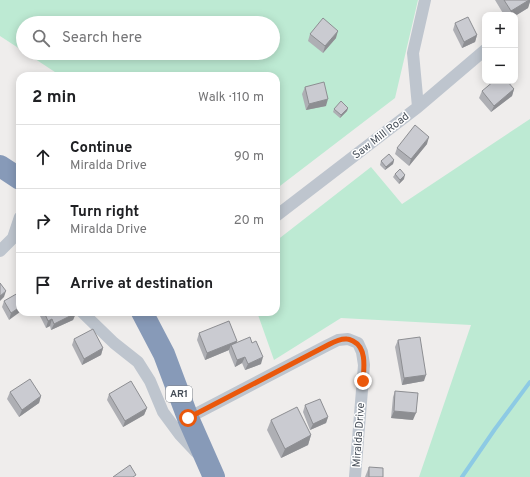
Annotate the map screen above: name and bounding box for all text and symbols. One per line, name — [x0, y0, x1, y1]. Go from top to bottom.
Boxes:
map controls — [482, 12, 518, 84]
button: + — [482, 12, 518, 48]
search box — [16, 16, 280, 60]
icon: search — [30, 27, 52, 49]
text: Search here — [62, 29, 142, 48]
button: − — [482, 48, 518, 84]
text: 2 min — [32, 87, 76, 109]
text: Walk · 110 m — [198, 90, 264, 106]
street label: Saw Mill Road — [350, 109, 412, 163]
text: Continue — [70, 139, 132, 158]
icon: ahead — [32, 146, 54, 168]
text: 90 m — [234, 149, 264, 165]
text: Miralda Drive — [70, 158, 147, 174]
text: Turn right — [70, 203, 139, 222]
icon: right — [32, 210, 54, 232]
text: 20 m — [234, 213, 264, 229]
text: Miralda Drive — [70, 222, 147, 238]
icon: arrive — [32, 274, 54, 296]
text: Arrive at destination — [70, 275, 213, 294]
route end — [354, 372, 372, 390]
road number: AR1 — [166, 386, 192, 402]
street label: Miralda Drive — [350, 402, 368, 468]
route start — [179, 409, 197, 427]

